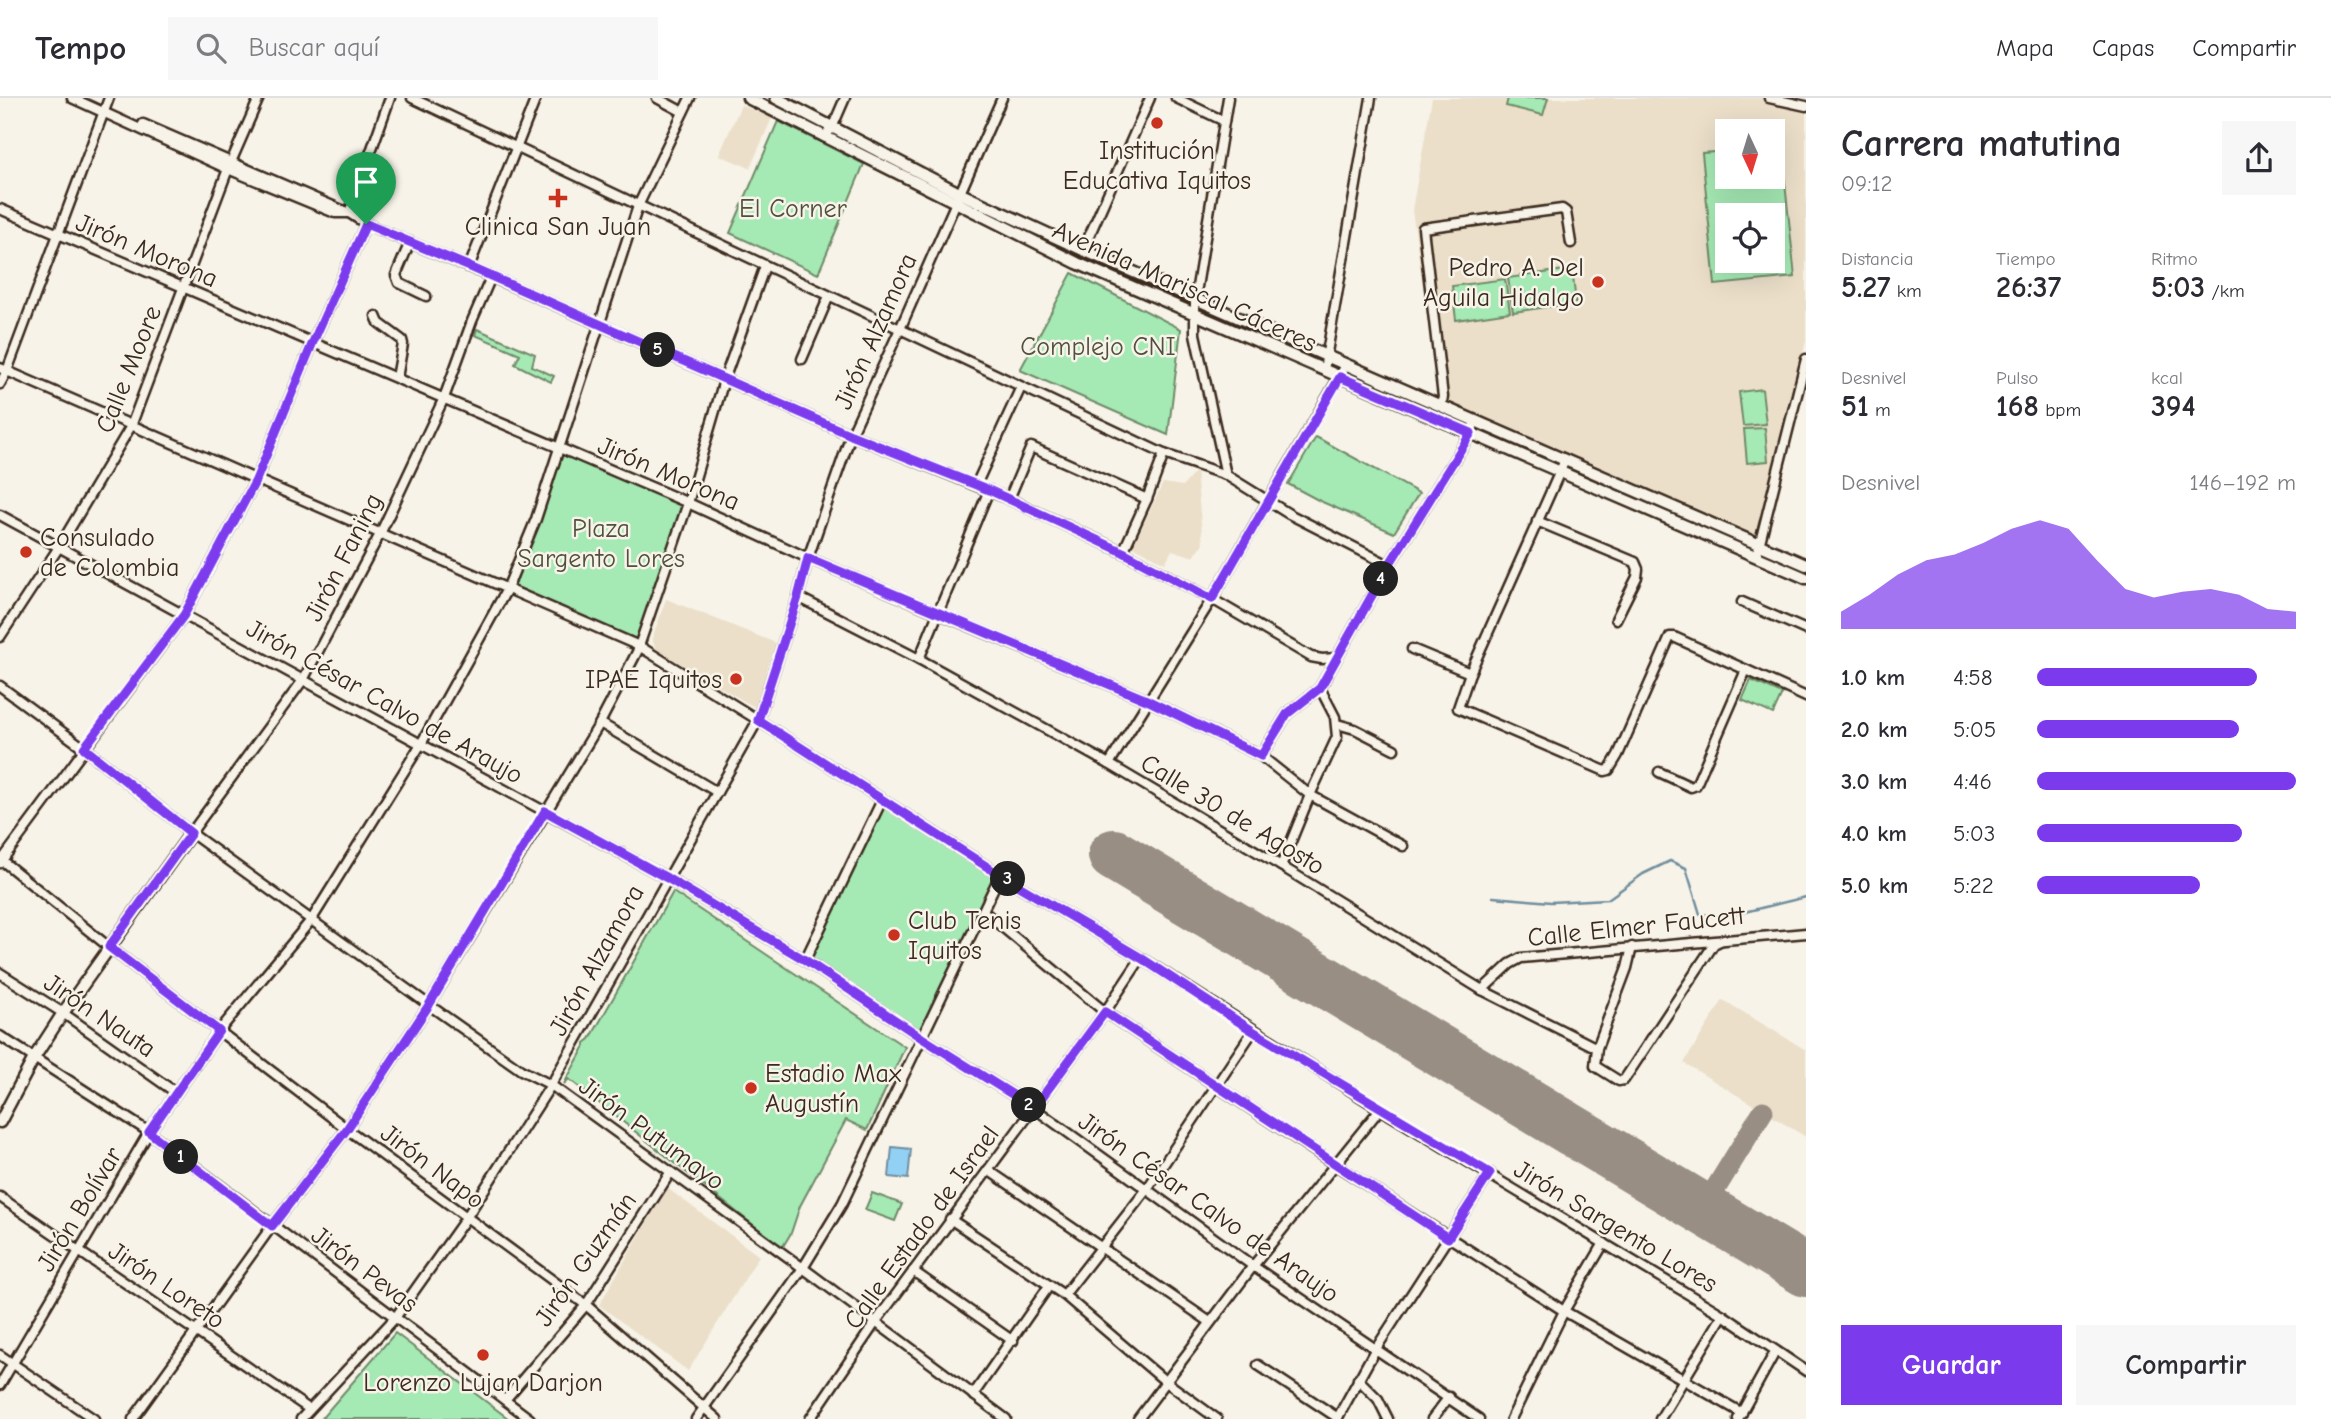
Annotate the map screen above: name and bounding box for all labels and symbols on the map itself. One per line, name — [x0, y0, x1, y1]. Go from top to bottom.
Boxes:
marker: Institución Educativa Iquitos — [1149, 115, 1165, 131]
north arrow — [1715, 119, 1785, 189]
place label: Institución Educativa Iquitos — [1063, 136, 1251, 196]
pin — [336, 152, 396, 224]
marker: Clinica San Juan — [548, 188, 568, 208]
park label: El Corner — [739, 194, 848, 224]
street label: Jirón Morona — [71, 208, 222, 294]
place label: Clinica San Juan — [465, 212, 651, 242]
street label: Avenida Mariscal Cáceres — [1048, 215, 1321, 359]
street label: Jirón Alzamora — [828, 249, 924, 414]
place label: Pedro A. Del Aguila Hidalgo — [1423, 253, 1584, 313]
marker: Pedro A. Del Aguila Hidalgo — [1590, 274, 1606, 290]
street label: Calle Moore — [90, 301, 168, 437]
pin: 5 — [640, 332, 676, 368]
park label: Complejo CNI — [1020, 332, 1176, 362]
street label: Jirón Morona — [593, 431, 744, 517]
street label: Jirón Faning — [299, 488, 389, 626]
park label: Plaza Sargento Lores — [517, 514, 685, 574]
place label: Consulado de Colombia — [40, 523, 179, 583]
marker: Consulado de Colombia — [18, 544, 34, 560]
pin: 4 — [1364, 561, 1398, 596]
street label: Jirón César Calvo de Araujo — [241, 613, 528, 790]
place label: IPAE Iquitos — [585, 665, 722, 695]
marker: IPAE Iquitos — [728, 671, 744, 687]
street label: Calle 30 de Agosto — [1135, 748, 1330, 882]
pin: 3 — [990, 862, 1026, 896]
street label: Jirón Alzamora — [543, 880, 651, 1041]
street label: Calle Elmer Faucett — [1526, 901, 1748, 953]
place label: Club Tenis Iquitos — [908, 906, 1021, 966]
marker: Club Tenis Iquitos — [886, 927, 902, 943]
street label: Jirón Nauta — [38, 968, 161, 1064]
place label: Estadio Max Augustín — [765, 1059, 902, 1119]
street label: Jirón Putumayo — [573, 1071, 730, 1197]
marker: Estadio Max Augustín — [743, 1080, 759, 1096]
pin: 2 — [1012, 1088, 1046, 1122]
street label: Jirón César Calvo de Araujo — [1072, 1106, 1344, 1309]
street label: Jirón Napo — [375, 1118, 490, 1216]
street label: Calle Estado de Israel — [838, 1120, 1006, 1335]
pin: 1 — [164, 1140, 198, 1174]
street label: Jirón Bolívar — [31, 1141, 129, 1277]
street label: Jirón Sargento Lores — [1508, 1154, 1723, 1299]
street label: Jirón Guzmán — [529, 1187, 643, 1332]
street label: Jirón Pevas — [305, 1220, 423, 1319]
street label: Jirón Loreto — [103, 1236, 230, 1336]
marker: Lorenzo Lujan Darjon — [475, 1347, 491, 1363]
place label: Lorenzo Lujan Darjon — [363, 1368, 603, 1398]

